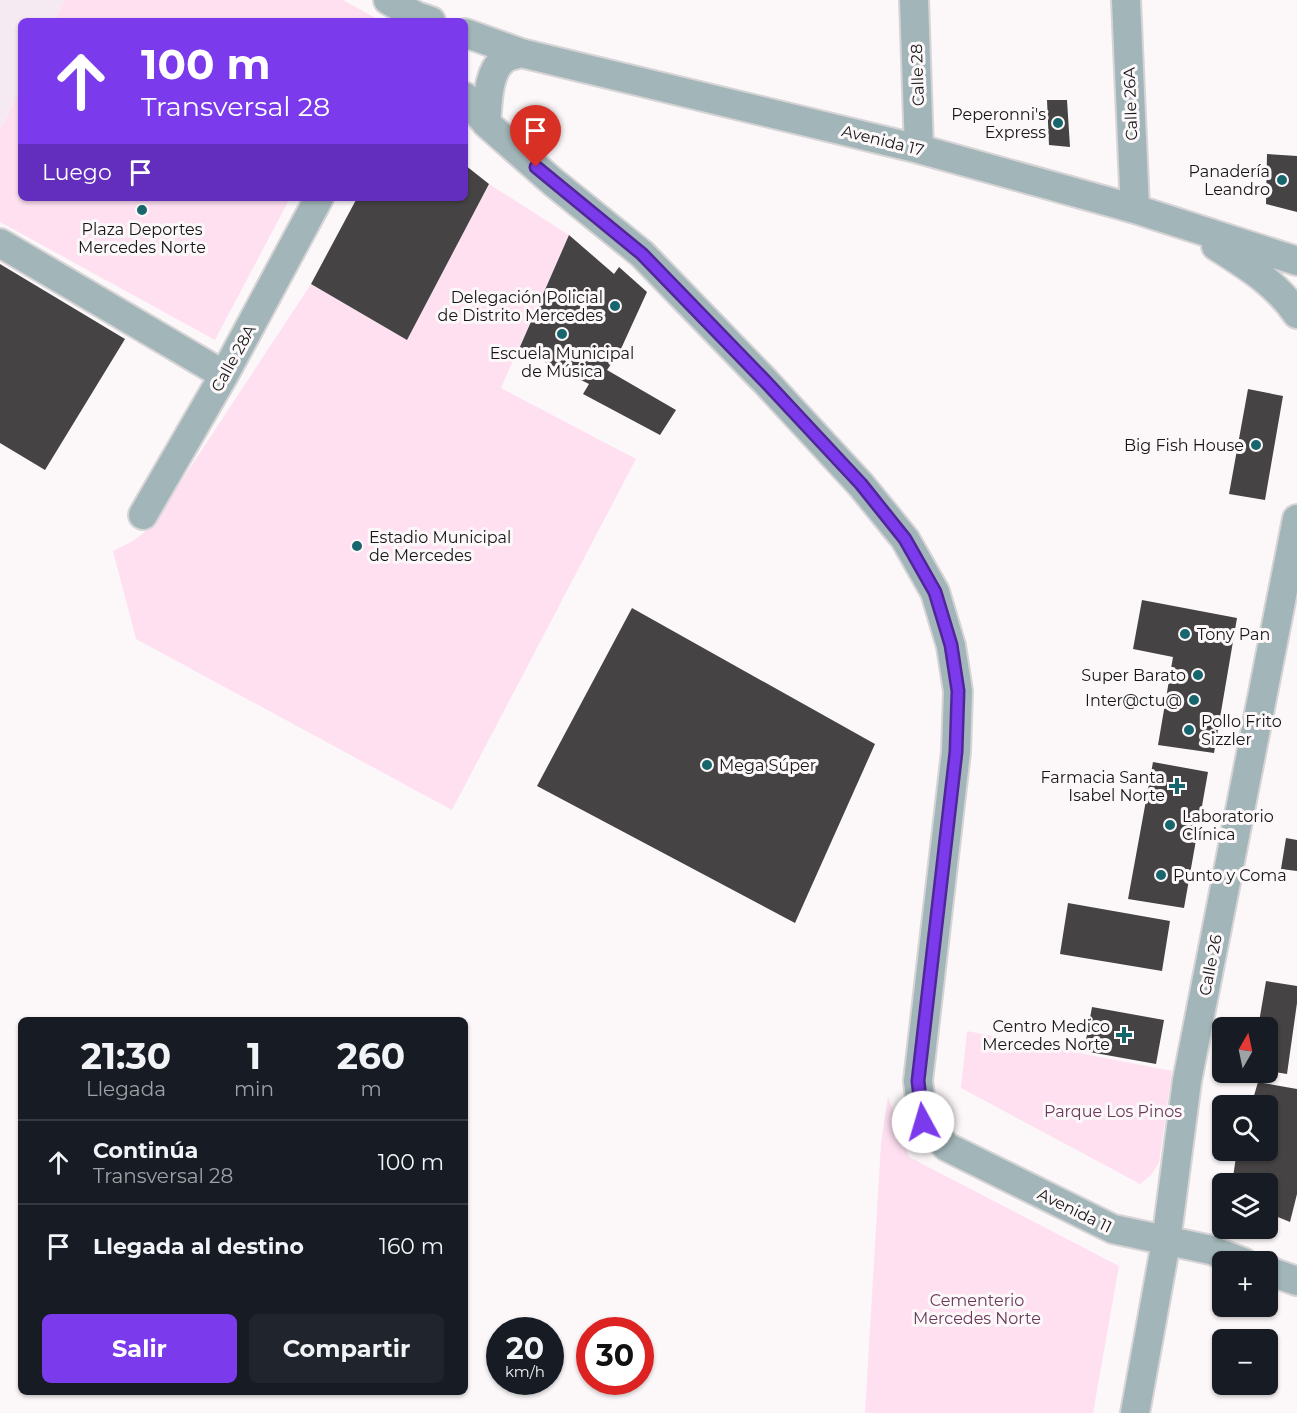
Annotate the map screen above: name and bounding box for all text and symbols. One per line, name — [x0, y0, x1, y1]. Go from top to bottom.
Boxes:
text: 100 m — [141, 38, 270, 90]
icon: ahead — [42, 42, 120, 120]
street label: Calle 28 — [907, 43, 928, 107]
street label: Calle 26A — [1120, 66, 1141, 141]
text: Transversal 28 — [141, 90, 330, 123]
pin — [510, 105, 561, 167]
place label: Peperonni's Express — [951, 105, 1046, 142]
icon: arrive — [519, 114, 552, 147]
marker: Peperonni's Express — [1051, 116, 1065, 130]
street label: Avenida 17 — [840, 121, 926, 160]
icon: arrive — [124, 156, 157, 189]
text: Luego — [42, 159, 112, 186]
place label: Panadería Leandro — [1189, 162, 1270, 199]
marker: Panadería Leandro — [1275, 173, 1289, 187]
marker: Plaza Deportes Mercedes Norte — [135, 203, 149, 217]
place label: Plaza Deportes Mercedes Norte — [78, 220, 206, 257]
place label: Delegación Policial de Distrito Mercedes — [438, 288, 603, 325]
marker: Delegación Policial de Distrito Mercedes — [608, 299, 622, 313]
street label: Calle 28A — [207, 321, 260, 395]
marker: Escuela Municipal de Música — [555, 327, 569, 341]
place label: Escuela Municipal de Música — [490, 344, 634, 381]
place label: Big Fish House — [1124, 436, 1244, 455]
marker: Big Fish House — [1249, 438, 1263, 452]
place label: Estadio Municipal de Mercedes — [369, 528, 511, 565]
marker: Estadio Municipal de Mercedes — [350, 539, 364, 553]
place label: Tony Pan — [1197, 625, 1270, 644]
marker: Tony Pan — [1178, 627, 1192, 641]
place label: Super Barato — [1081, 666, 1186, 685]
marker: Super Barato — [1191, 668, 1205, 682]
place label: Inter@ctu@ — [1085, 691, 1182, 710]
marker: Inter@ctu@ — [1187, 693, 1201, 707]
place label: Pollo Frito Sizzler — [1201, 712, 1282, 749]
marker: Pollo Frito Sizzler — [1182, 723, 1196, 737]
place label: Mega Súper — [719, 756, 816, 775]
marker: Mega Súper — [700, 758, 714, 772]
place label: Farmacia Santa Isabel Norte — [1041, 768, 1165, 805]
marker: Farmacia Santa Isabel Norte — [1170, 779, 1184, 793]
place label: Laboratorio Clínica — [1182, 807, 1274, 844]
marker: Laboratorio Clínica — [1163, 818, 1177, 832]
place label: Punto y Coma — [1173, 866, 1287, 885]
marker: Punto y Coma — [1154, 868, 1168, 882]
street label: Calle 26 — [1195, 933, 1226, 997]
place label: Centro Medico Mercedes Norte — [982, 1017, 1110, 1054]
north arrow — [1212, 1017, 1278, 1083]
map controls — [1212, 1017, 1278, 1395]
marker: Centro Medico Mercedes Norte — [1115, 1026, 1133, 1044]
text: 21:30 — [81, 1034, 171, 1078]
text: 1 — [247, 1034, 261, 1078]
text: 260 — [337, 1034, 405, 1078]
text: Llegada — [86, 1077, 166, 1101]
text: min — [234, 1077, 274, 1101]
text: m — [360, 1077, 382, 1101]
position arrow — [891, 1090, 955, 1154]
button: search — [1212, 1095, 1278, 1161]
park label: Parque Los Pinos — [1044, 1102, 1182, 1121]
text: Continúa — [93, 1137, 198, 1164]
icon: ahead — [42, 1146, 75, 1179]
text: 100 m — [378, 1149, 444, 1176]
text: Transversal 28 — [93, 1164, 233, 1188]
button: layers — [1212, 1173, 1278, 1239]
street label: Avenida 11 — [1035, 1184, 1115, 1237]
icon: arrive — [42, 1230, 75, 1263]
text: Llegada al destino — [93, 1233, 304, 1260]
text: 160 m — [379, 1233, 444, 1260]
button: + — [1212, 1251, 1278, 1317]
park label: Cementerio Mercedes Norte — [913, 1291, 1041, 1328]
button: Salir — [42, 1314, 237, 1383]
button: Compartir — [249, 1314, 444, 1383]
speed limit sign: 30 — [576, 1317, 654, 1395]
button: − — [1212, 1329, 1278, 1395]
text: 20 — [506, 1330, 544, 1367]
text: km/h — [505, 1362, 545, 1381]

